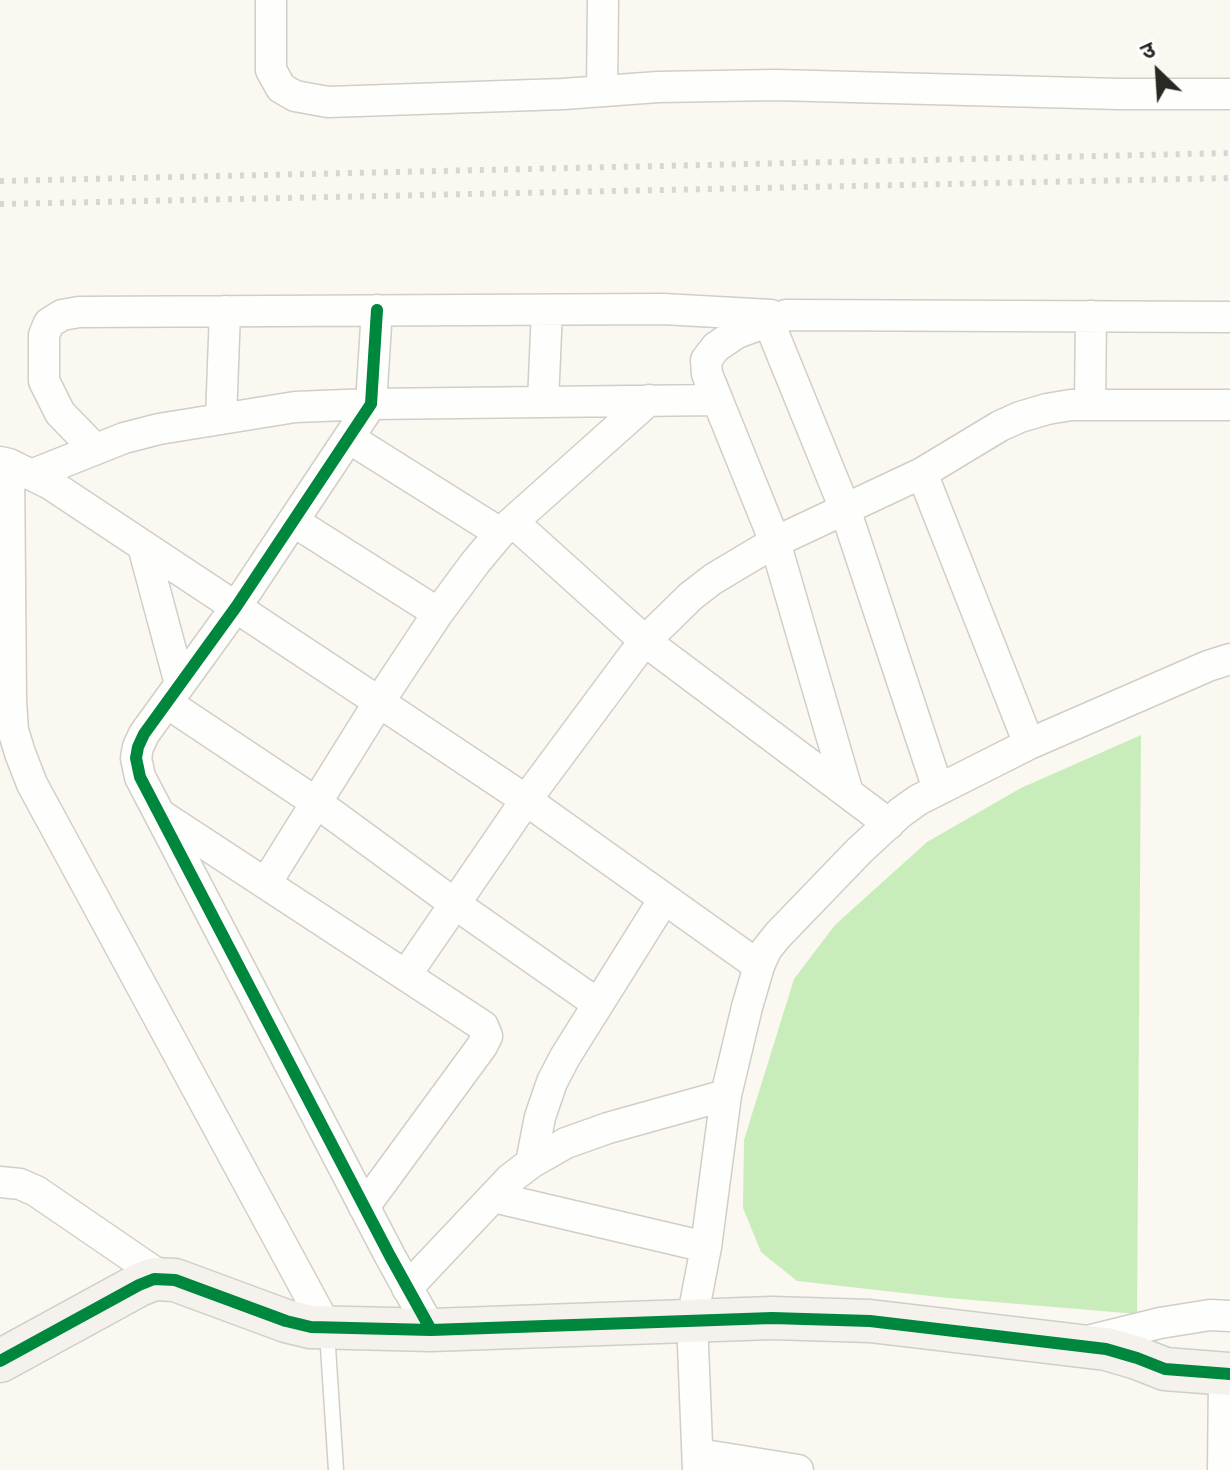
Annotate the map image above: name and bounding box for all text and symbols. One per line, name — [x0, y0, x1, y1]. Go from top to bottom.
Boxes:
north arrow — [1118, 32, 1198, 112]
text: उ — [1136, 35, 1160, 66]

